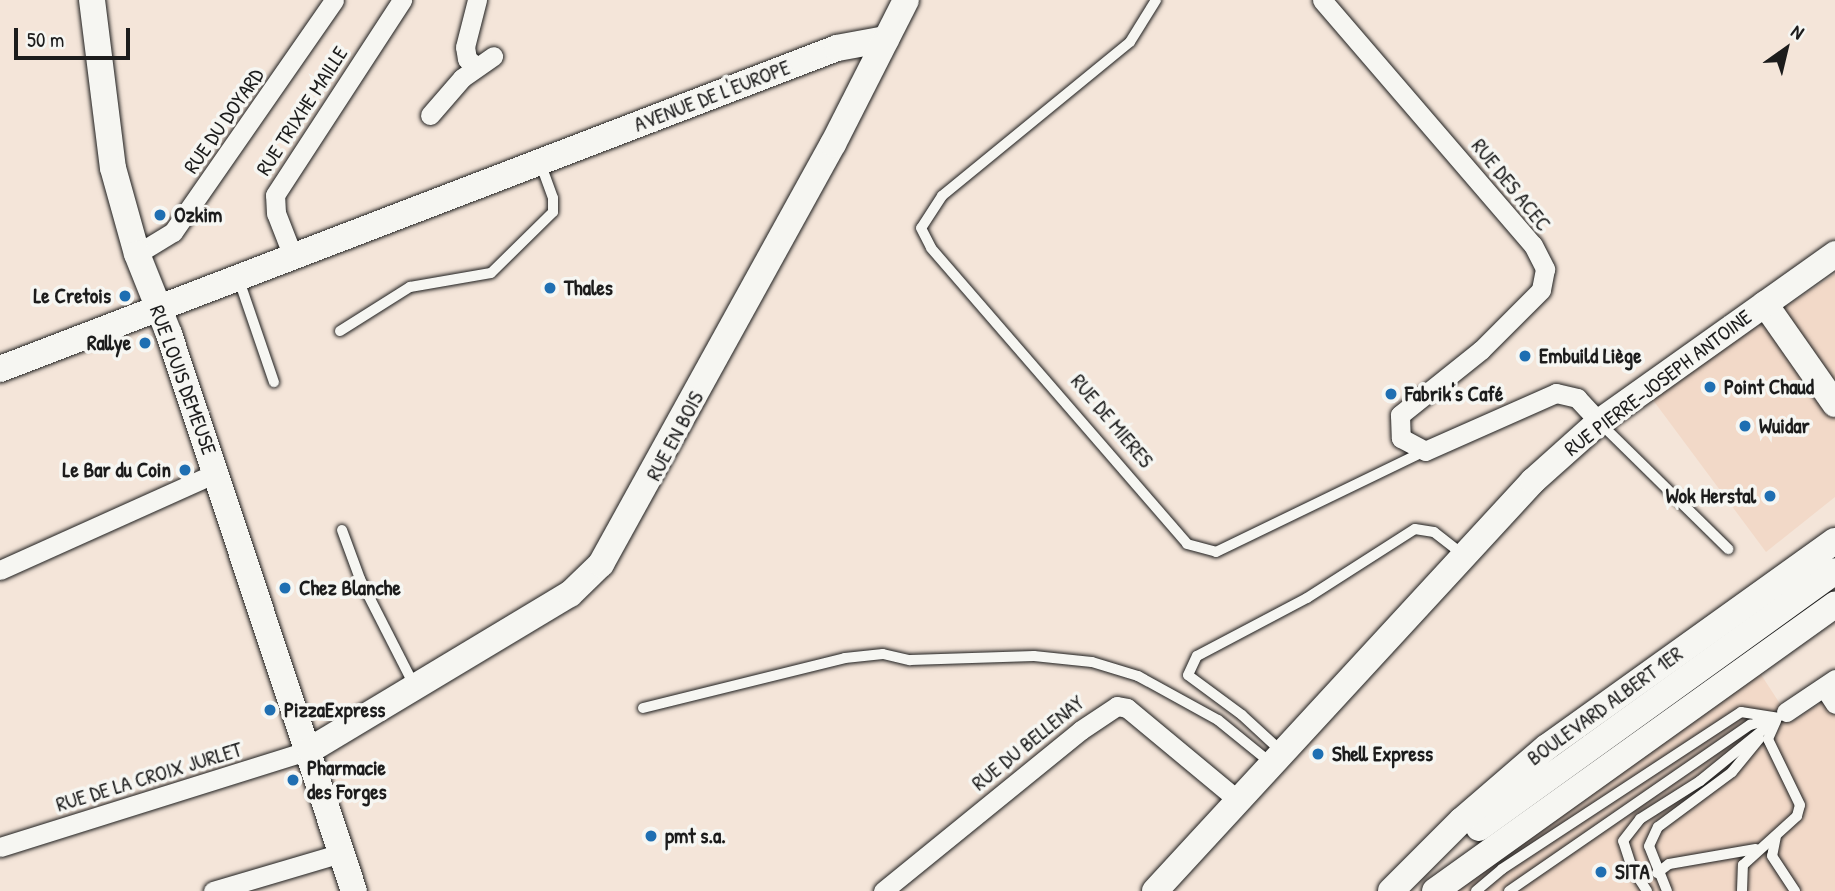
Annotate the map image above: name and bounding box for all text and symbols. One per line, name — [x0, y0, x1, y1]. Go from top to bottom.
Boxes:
scale bar — [18, 14, 133, 58]
north arrow — [1751, 14, 1821, 84]
text: N — [1786, 18, 1809, 45]
text: 50 m — [27, 25, 64, 54]
street label: RUE TRIXHE MAILLE — [251, 42, 353, 180]
street label: AVENUE DE L'EUROPE — [630, 55, 794, 137]
street label: RUE DU DOYARD — [179, 64, 269, 178]
street label: RUE DES ACEC — [1466, 134, 1556, 236]
place label: Ozkim — [174, 202, 222, 228]
marker: Ozkim — [152, 207, 168, 223]
place label: Thales — [564, 275, 613, 301]
marker: Thales — [542, 280, 558, 296]
place label: Le Cretois — [34, 283, 111, 309]
marker: Le Cretois — [117, 288, 133, 304]
street label: RUE LOUIS DEMEUSE — [144, 302, 222, 458]
street label: RUE PIERRE-JOSEPH ANTOINE — [1559, 304, 1757, 462]
place label: Rallye — [87, 330, 131, 356]
marker: Rallye — [137, 335, 153, 351]
place label: Embuild Liège — [1539, 343, 1642, 369]
marker: Embuild Liège — [1517, 348, 1533, 364]
street label: RUE DE MIERES — [1066, 369, 1158, 473]
place label: Point Chaud — [1724, 374, 1814, 400]
marker: Point Chaud — [1702, 379, 1718, 395]
place label: Fabrik's Café — [1405, 381, 1503, 407]
marker: Fabrik's Café — [1383, 386, 1399, 402]
street label: RUE EN BOIS — [641, 387, 709, 485]
place label: Wuidar — [1759, 413, 1810, 439]
marker: Wuidar — [1737, 418, 1753, 434]
place label: Le Bar du Coin — [63, 457, 171, 483]
marker: Le Bar du Coin — [177, 462, 193, 478]
place label: Wok Herstal — [1666, 483, 1756, 509]
marker: Wok Herstal — [1762, 488, 1778, 504]
place label: Chez Blanche — [299, 575, 401, 601]
marker: Chez Blanche — [277, 580, 293, 596]
street label: BOULEVARD ALBERT 1ER — [1522, 641, 1688, 771]
street label: RUE DU BELLENAY — [967, 690, 1089, 796]
place label: PizzaExpress — [284, 697, 385, 723]
marker: PizzaExpress — [262, 702, 278, 718]
street label: RUE DE LA CROIX JURLET — [53, 737, 245, 817]
place label: Shell Express — [1332, 741, 1433, 767]
marker: Shell Express — [1310, 746, 1326, 762]
place label: Pharmacie des Forges — [307, 755, 387, 805]
marker: Pharmacie des Forges — [285, 772, 301, 788]
place label: pmt s.a. — [665, 823, 726, 849]
marker: pmt s.a. — [643, 828, 659, 844]
place label: SITA — [1615, 859, 1650, 885]
marker: SITA — [1593, 864, 1609, 880]

